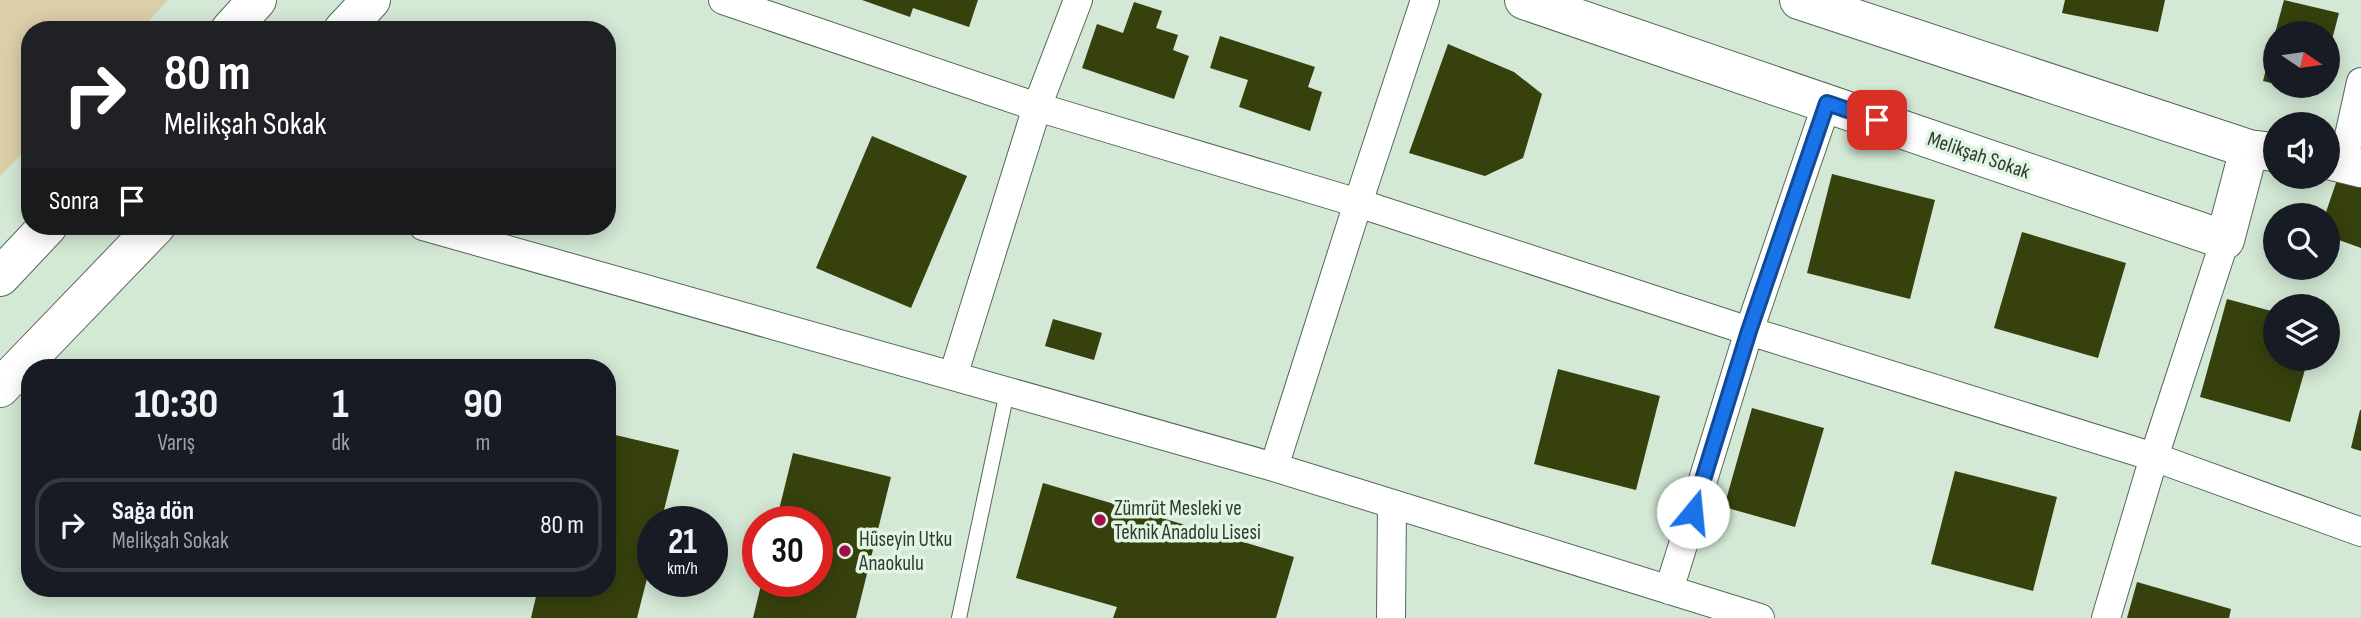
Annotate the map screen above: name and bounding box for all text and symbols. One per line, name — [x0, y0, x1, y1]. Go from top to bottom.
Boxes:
north arrow — [2263, 21, 2340, 98]
map controls — [2263, 21, 2340, 371]
text: 80 m — [164, 45, 251, 104]
icon: right — [49, 49, 140, 140]
pin — [1847, 90, 1907, 150]
icon: arrive — [1858, 101, 1896, 139]
text: Melikşah Sokak — [164, 105, 326, 144]
button: sound — [2263, 112, 2340, 189]
street label: Melikşah Sokak — [1924, 126, 2033, 185]
icon: arrive — [113, 182, 151, 220]
text: Sonra — [49, 186, 99, 217]
button: search — [2263, 203, 2340, 280]
button: layers — [2263, 294, 2340, 371]
text: 10:30 — [134, 379, 218, 430]
text: 1 — [332, 379, 349, 430]
text: 90 — [463, 379, 503, 430]
text: Varış — [157, 429, 195, 457]
text: dk — [331, 429, 350, 457]
text: m — [476, 429, 490, 457]
position arrow — [1656, 475, 1730, 549]
text: Sağa dön — [112, 496, 194, 527]
place label: Zümrüt Mesleki ve Teknik Anadolu Lisesi — [1114, 496, 1261, 545]
icon: right — [53, 506, 91, 544]
speed limit sign: 30 — [742, 506, 833, 597]
text: 80 m — [540, 510, 584, 541]
marker: Zümrüt Mesleki ve Teknik Anadolu Lisesi — [1092, 512, 1108, 528]
text: 21 — [668, 521, 697, 564]
text: Melikşah Sokak — [112, 527, 229, 555]
place label: Hüseyin Utku Anaokulu — [858, 527, 952, 576]
marker: Hüseyin Utku Anaokulu — [837, 543, 853, 559]
text: km/h — [667, 558, 698, 579]

